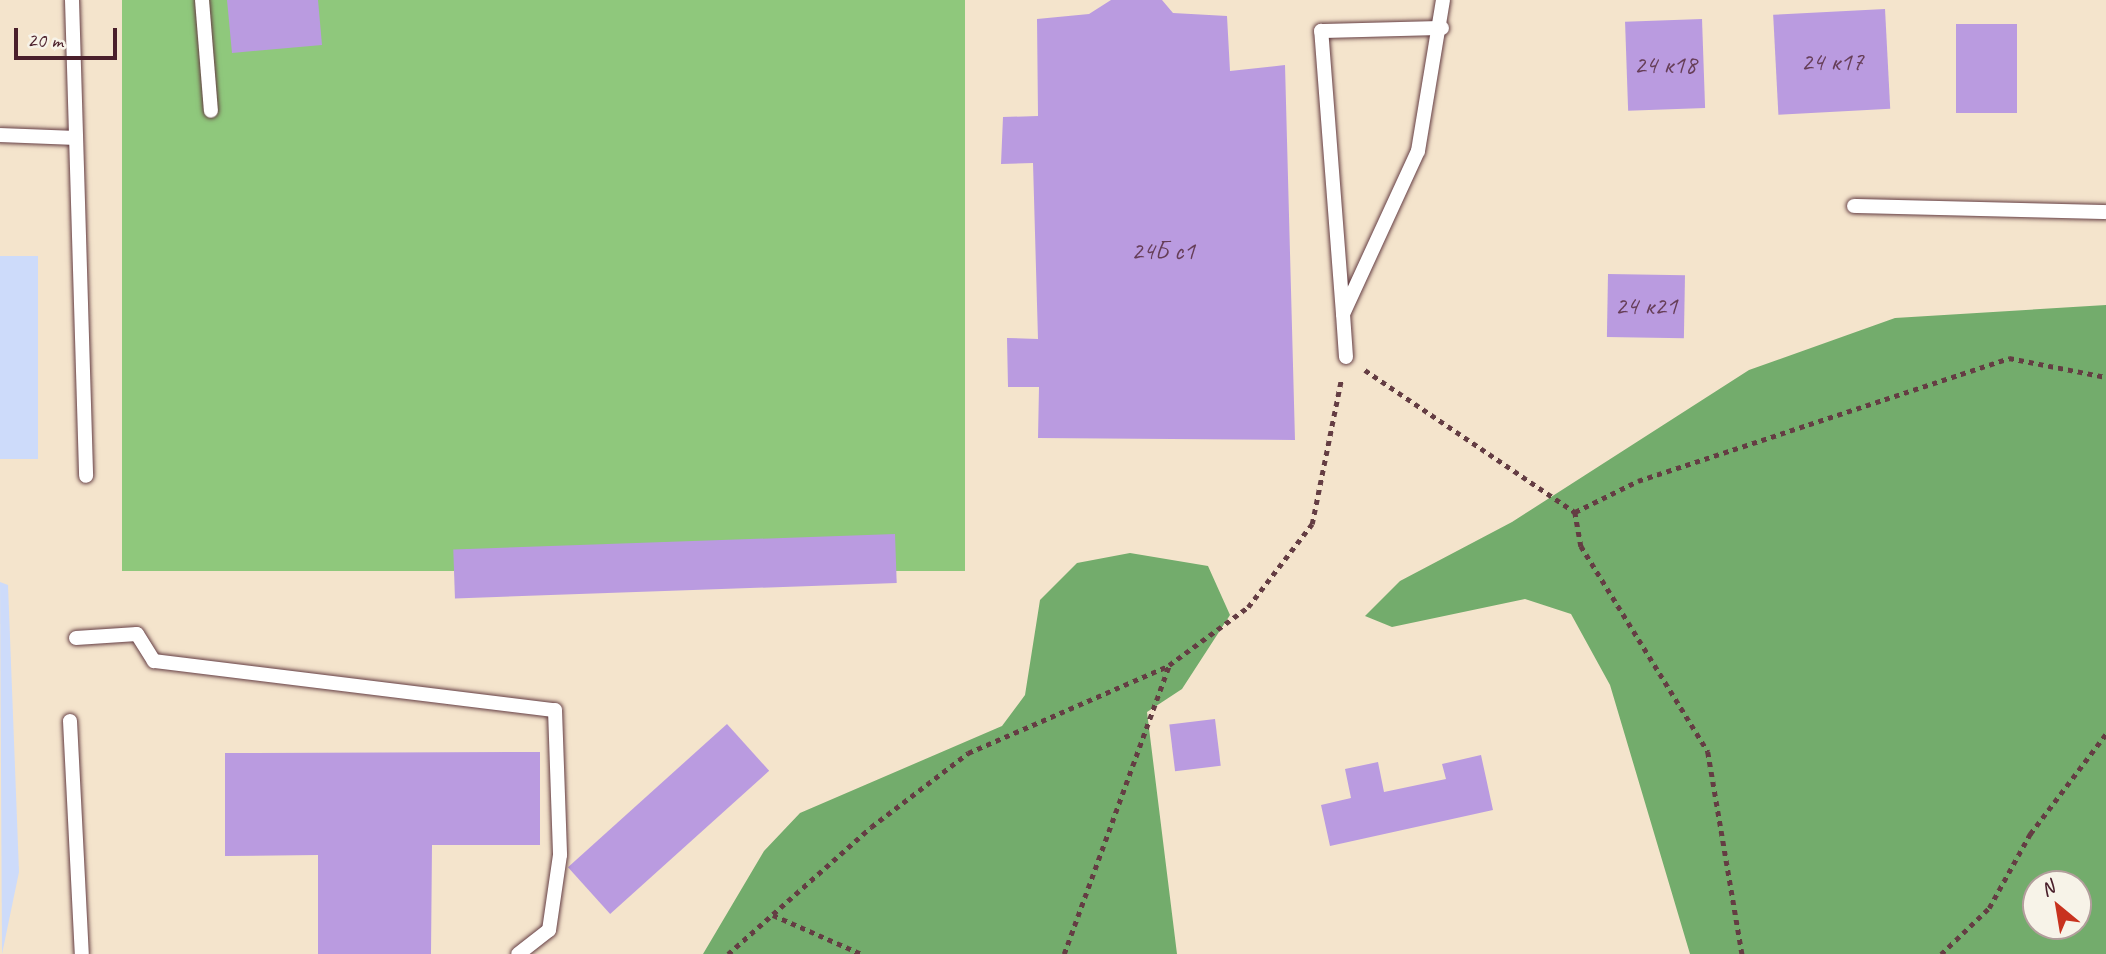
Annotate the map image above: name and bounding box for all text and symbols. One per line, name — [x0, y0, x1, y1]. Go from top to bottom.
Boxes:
scale bar — [18, 14, 121, 58]
text: 20 m — [27, 27, 63, 53]
house number: 24 к17 — [1801, 46, 1863, 78]
house number: 24 к18 — [1634, 49, 1696, 81]
house number: 24Б с1 — [1131, 235, 1195, 267]
house number: 24 к21 — [1615, 290, 1677, 322]
north arrow — [2022, 870, 2092, 940]
text: N — [2036, 875, 2059, 902]

